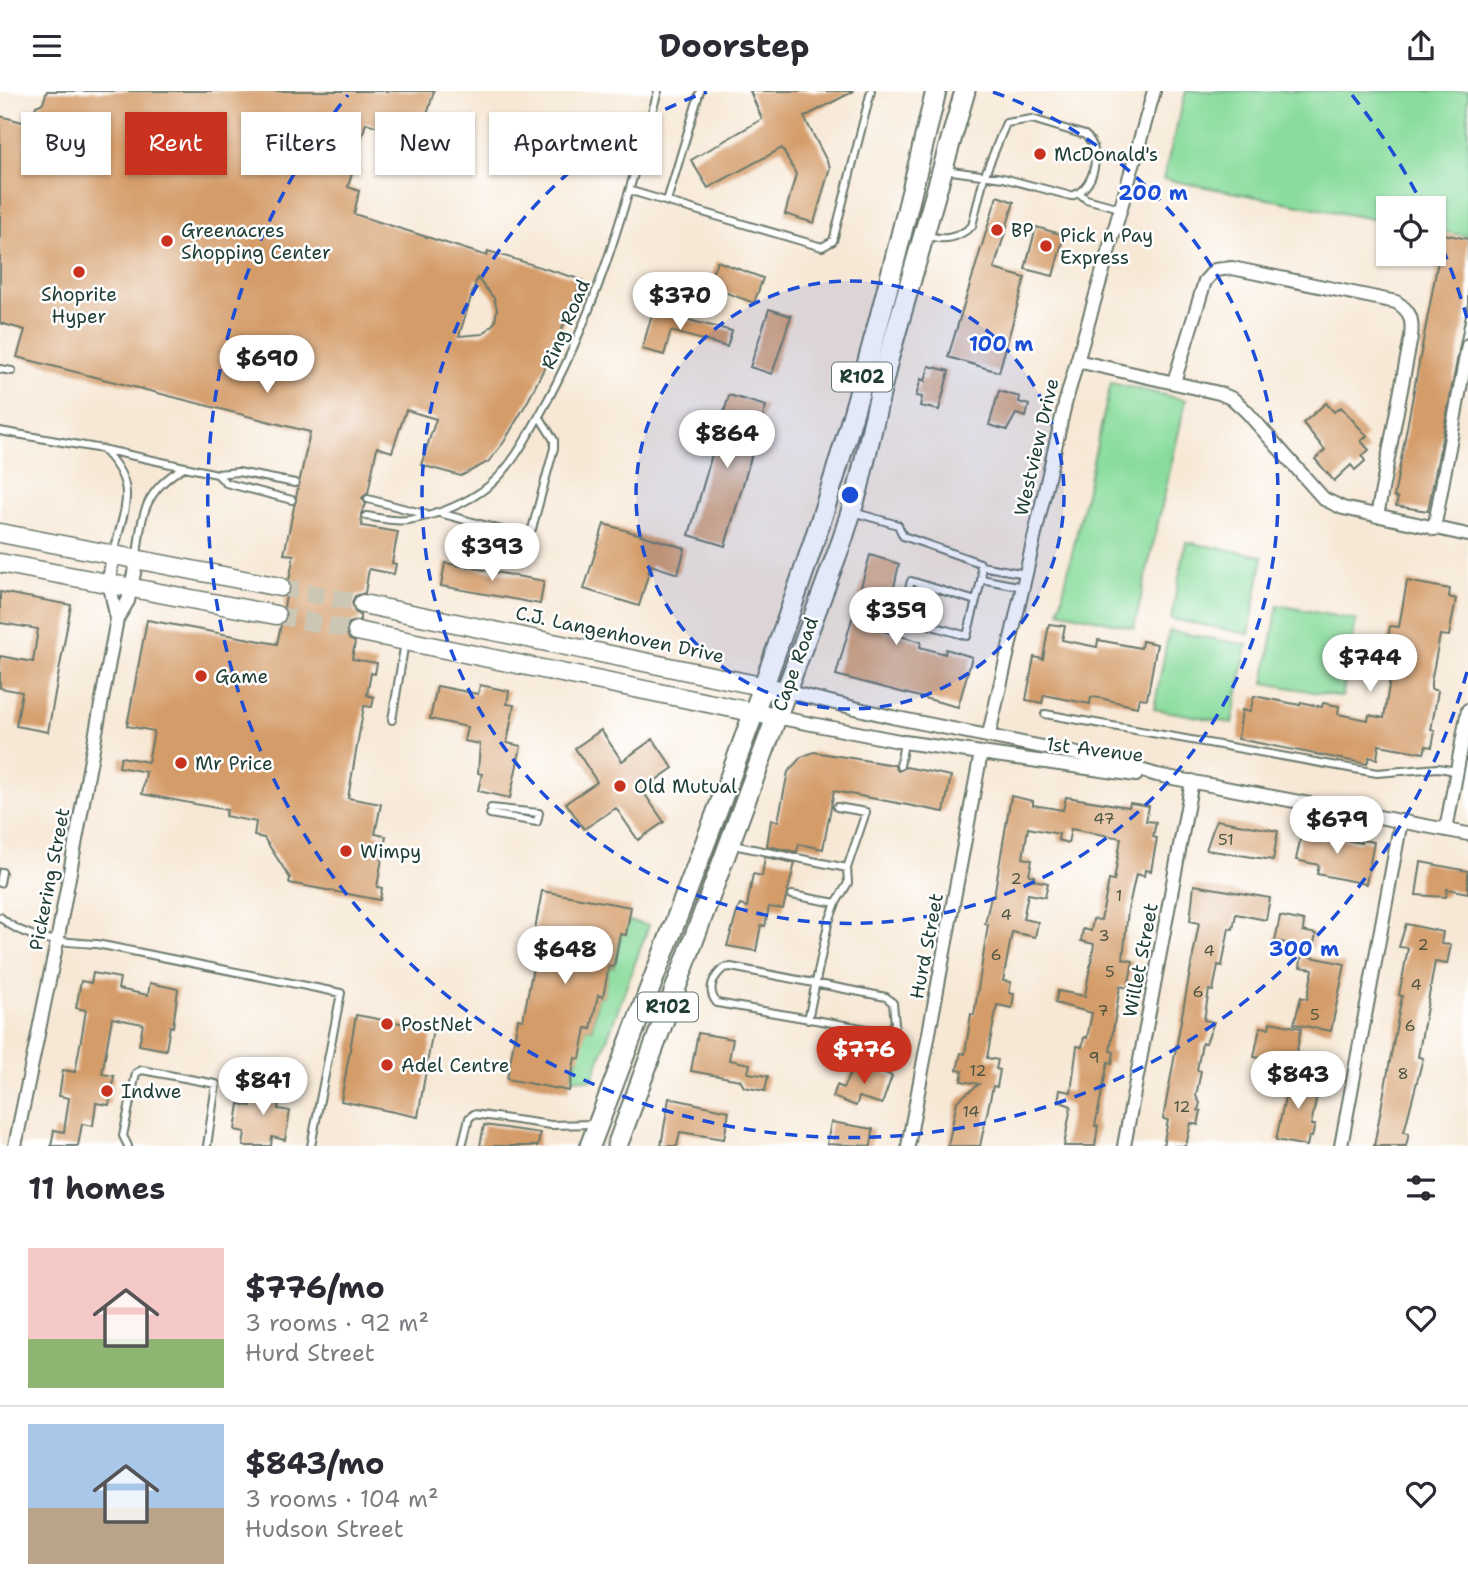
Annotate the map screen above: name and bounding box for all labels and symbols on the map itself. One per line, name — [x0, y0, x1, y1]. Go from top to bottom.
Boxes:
place label: McDonald's — [1054, 142, 1158, 167]
marker: McDonald's — [1032, 146, 1048, 162]
text: 200 m — [1118, 179, 1188, 207]
place label: Greenacres Shopping Center — [181, 218, 331, 265]
place label: BP — [1011, 218, 1034, 243]
marker: BP — [989, 222, 1005, 238]
place label: Pick n Pay Express — [1060, 223, 1153, 270]
marker: Greenacres Shopping Center — [159, 233, 175, 249]
marker: Pick n Pay Express — [1038, 238, 1054, 254]
marker: Shoprite Hyper — [71, 264, 87, 280]
pin: $370 — [639, 273, 721, 332]
street label: Ring Road — [535, 275, 596, 373]
place label: Shoprite Hyper — [41, 282, 117, 329]
text: 100 m — [969, 330, 1033, 358]
pin: $690 — [226, 335, 308, 395]
road number: R102 — [832, 363, 892, 391]
street label: Westview Drive — [1009, 376, 1064, 518]
pin: $864 — [686, 411, 768, 470]
centre of rings — [838, 483, 862, 507]
pin: $393 — [451, 524, 533, 583]
pin: $359 — [855, 587, 937, 647]
street label: C.J. Langenhoven Drive — [513, 600, 726, 669]
street label: Cape Road — [767, 613, 824, 715]
pin: $744 — [1329, 635, 1411, 694]
place label: Game — [215, 664, 268, 689]
marker: Game — [193, 668, 209, 684]
street label: 1st Avenue — [1045, 731, 1145, 768]
place label: Mr Price — [195, 751, 273, 776]
marker: Mr Price — [173, 755, 189, 771]
place label: Old Mutual — [634, 774, 737, 799]
marker: Old Mutual — [612, 778, 628, 794]
pin: $679 — [1296, 797, 1378, 856]
street label: Pickering Street — [23, 806, 76, 953]
house number: 47 — [1093, 808, 1115, 829]
house number: 51 — [1218, 829, 1234, 850]
place label: Wimpy — [360, 839, 421, 864]
marker: Wimpy — [338, 843, 354, 859]
house number: 2 — [1010, 868, 1022, 889]
house number: 1 — [1116, 885, 1122, 906]
street label: Hurd Street — [904, 891, 949, 1001]
street label: Willet Street — [1117, 901, 1164, 1019]
house number: 4 — [1000, 904, 1012, 925]
house number: 3 — [1098, 925, 1110, 946]
pin: $648 — [524, 927, 606, 986]
house number: 2 — [1417, 934, 1429, 955]
text: 300 m — [1269, 935, 1339, 963]
house number: 4 — [1203, 940, 1215, 961]
house number: 6 — [990, 944, 1002, 965]
house number: 5 — [1105, 961, 1115, 982]
house number: 4 — [1410, 974, 1422, 995]
house number: 6 — [1192, 981, 1204, 1002]
road number: R102 — [638, 993, 698, 1022]
house number: 7 — [1097, 1000, 1109, 1021]
house number: 5 — [1310, 1004, 1320, 1025]
place label: PostNet — [401, 1012, 473, 1037]
house number: 6 — [1404, 1015, 1416, 1036]
marker: PostNet — [379, 1016, 395, 1032]
pin: $776 — [823, 1027, 905, 1086]
house number: 9 — [1088, 1047, 1100, 1068]
pin: $843 — [1257, 1051, 1339, 1111]
place label: Adel Centre — [401, 1053, 510, 1078]
marker: Adel Centre — [379, 1057, 395, 1073]
pin: $841 — [222, 1058, 304, 1117]
house number: 12 — [969, 1060, 987, 1081]
house number: 8 — [1397, 1063, 1409, 1084]
place label: Indwe — [121, 1079, 182, 1104]
marker: Indwe — [99, 1083, 115, 1099]
house number: 12 — [1173, 1096, 1191, 1117]
house number: 14 — [962, 1101, 980, 1122]

